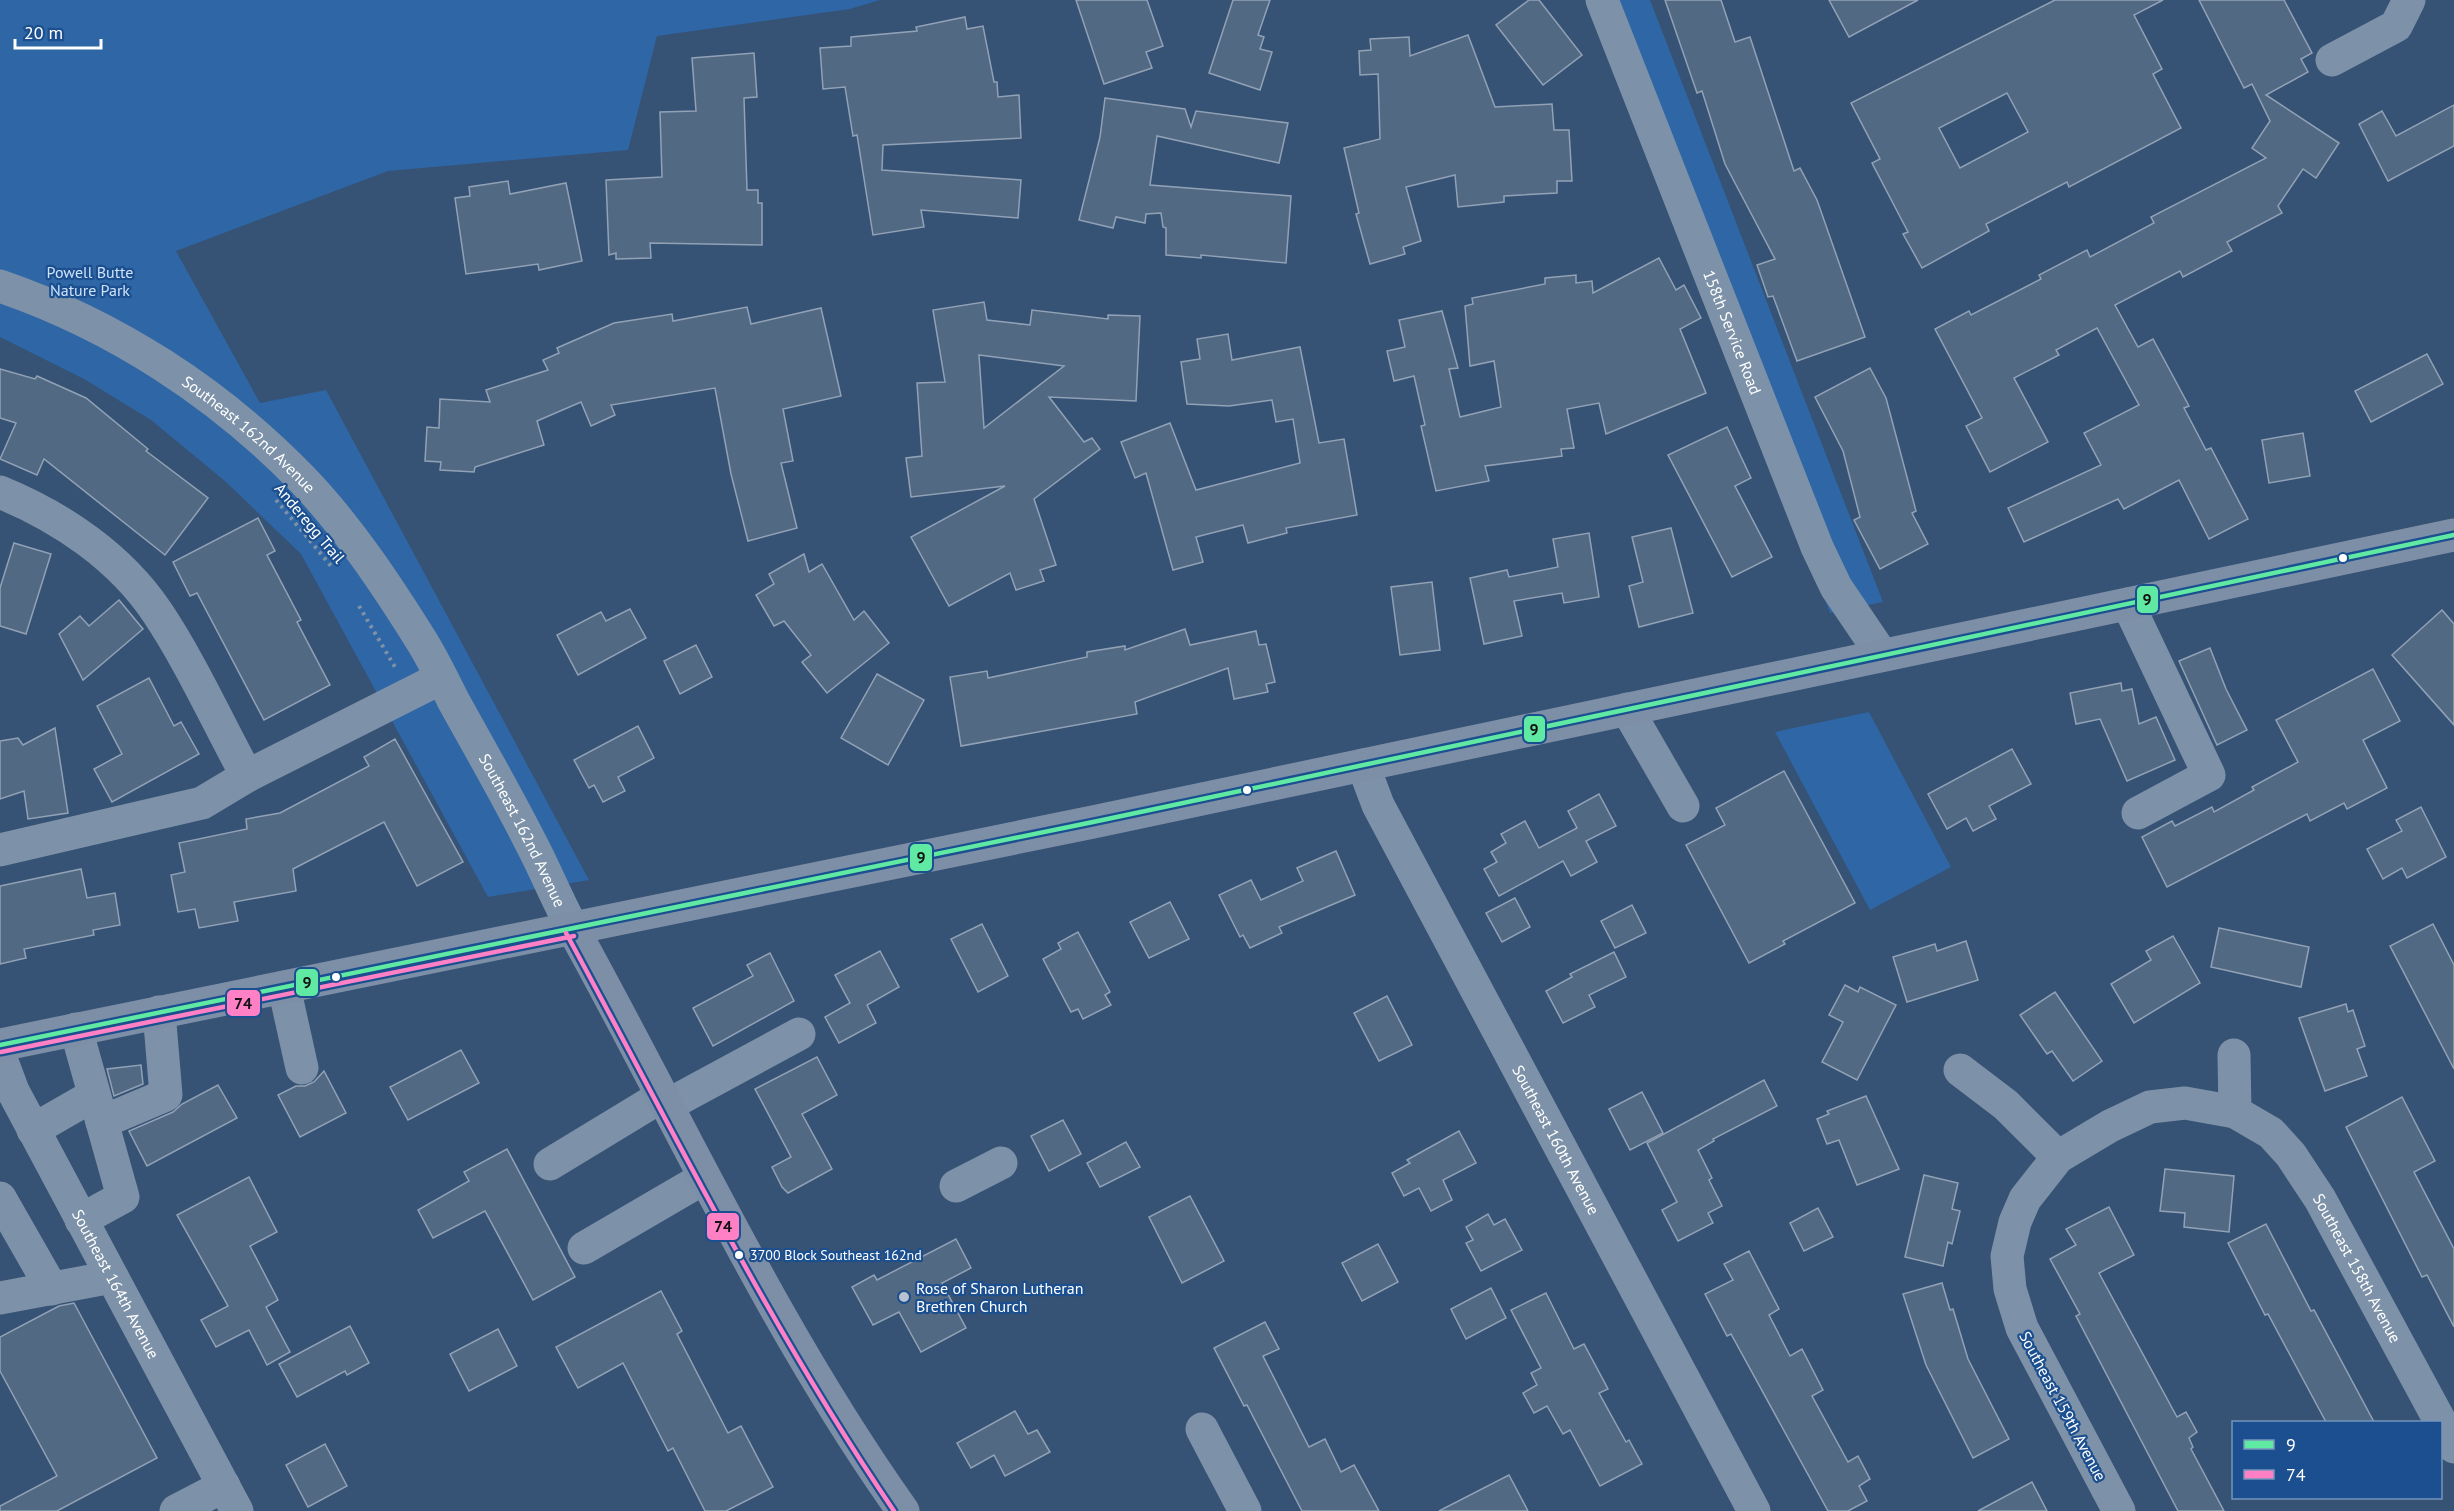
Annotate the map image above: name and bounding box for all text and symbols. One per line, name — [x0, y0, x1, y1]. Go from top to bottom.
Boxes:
scale bar — [15, 12, 100, 50]
text: 20 m — [24, 21, 63, 44]
park label: Powell Butte Nature Park — [47, 262, 133, 300]
street label: 158th Service Road — [1699, 267, 1766, 397]
street label: Southeast 162nd Avenue — [178, 371, 320, 497]
street label: Anderegg Trail — [271, 479, 350, 567]
unlabelled marker — [2337, 552, 2349, 564]
line badge: 9 — [2136, 585, 2159, 614]
text: 9 — [2142, 589, 2152, 609]
line badge: 9 — [1523, 715, 1546, 743]
text: 9 — [1529, 719, 1539, 739]
street label: Southeast 162nd Avenue — [475, 750, 570, 910]
unlabelled marker — [1241, 784, 1253, 796]
line badge: 9 — [909, 843, 933, 872]
text: 9 — [916, 847, 926, 867]
line badge: 9 — [295, 968, 319, 997]
unlabelled marker — [330, 971, 342, 983]
text: 9 — [302, 972, 312, 992]
line badge: 74 — [226, 989, 261, 1017]
text: 74 — [234, 993, 252, 1013]
street label: Southeast 160th Avenue — [1508, 1062, 1604, 1218]
street label: Southeast 158th Avenue — [2309, 1190, 2406, 1346]
street label: Southeast 164th Avenue — [68, 1206, 164, 1362]
line badge: 74 — [706, 1212, 740, 1241]
text: 74 — [714, 1216, 732, 1236]
place label: 3700 Block Southeast 162nd — [750, 1246, 922, 1264]
marker: 3700 Block Southeast 162nd — [733, 1249, 745, 1261]
place label: Rose of Sharon Lutheran Brethren Church — [916, 1278, 1083, 1316]
marker: Rose of Sharon Lutheran Brethren Church — [897, 1290, 911, 1304]
street label: Southeast 159th Avenue — [2015, 1328, 2111, 1484]
legend — [2232, 1421, 2442, 1499]
text: 9 — [2286, 1433, 2296, 1456]
text: 74 — [2286, 1463, 2306, 1486]

